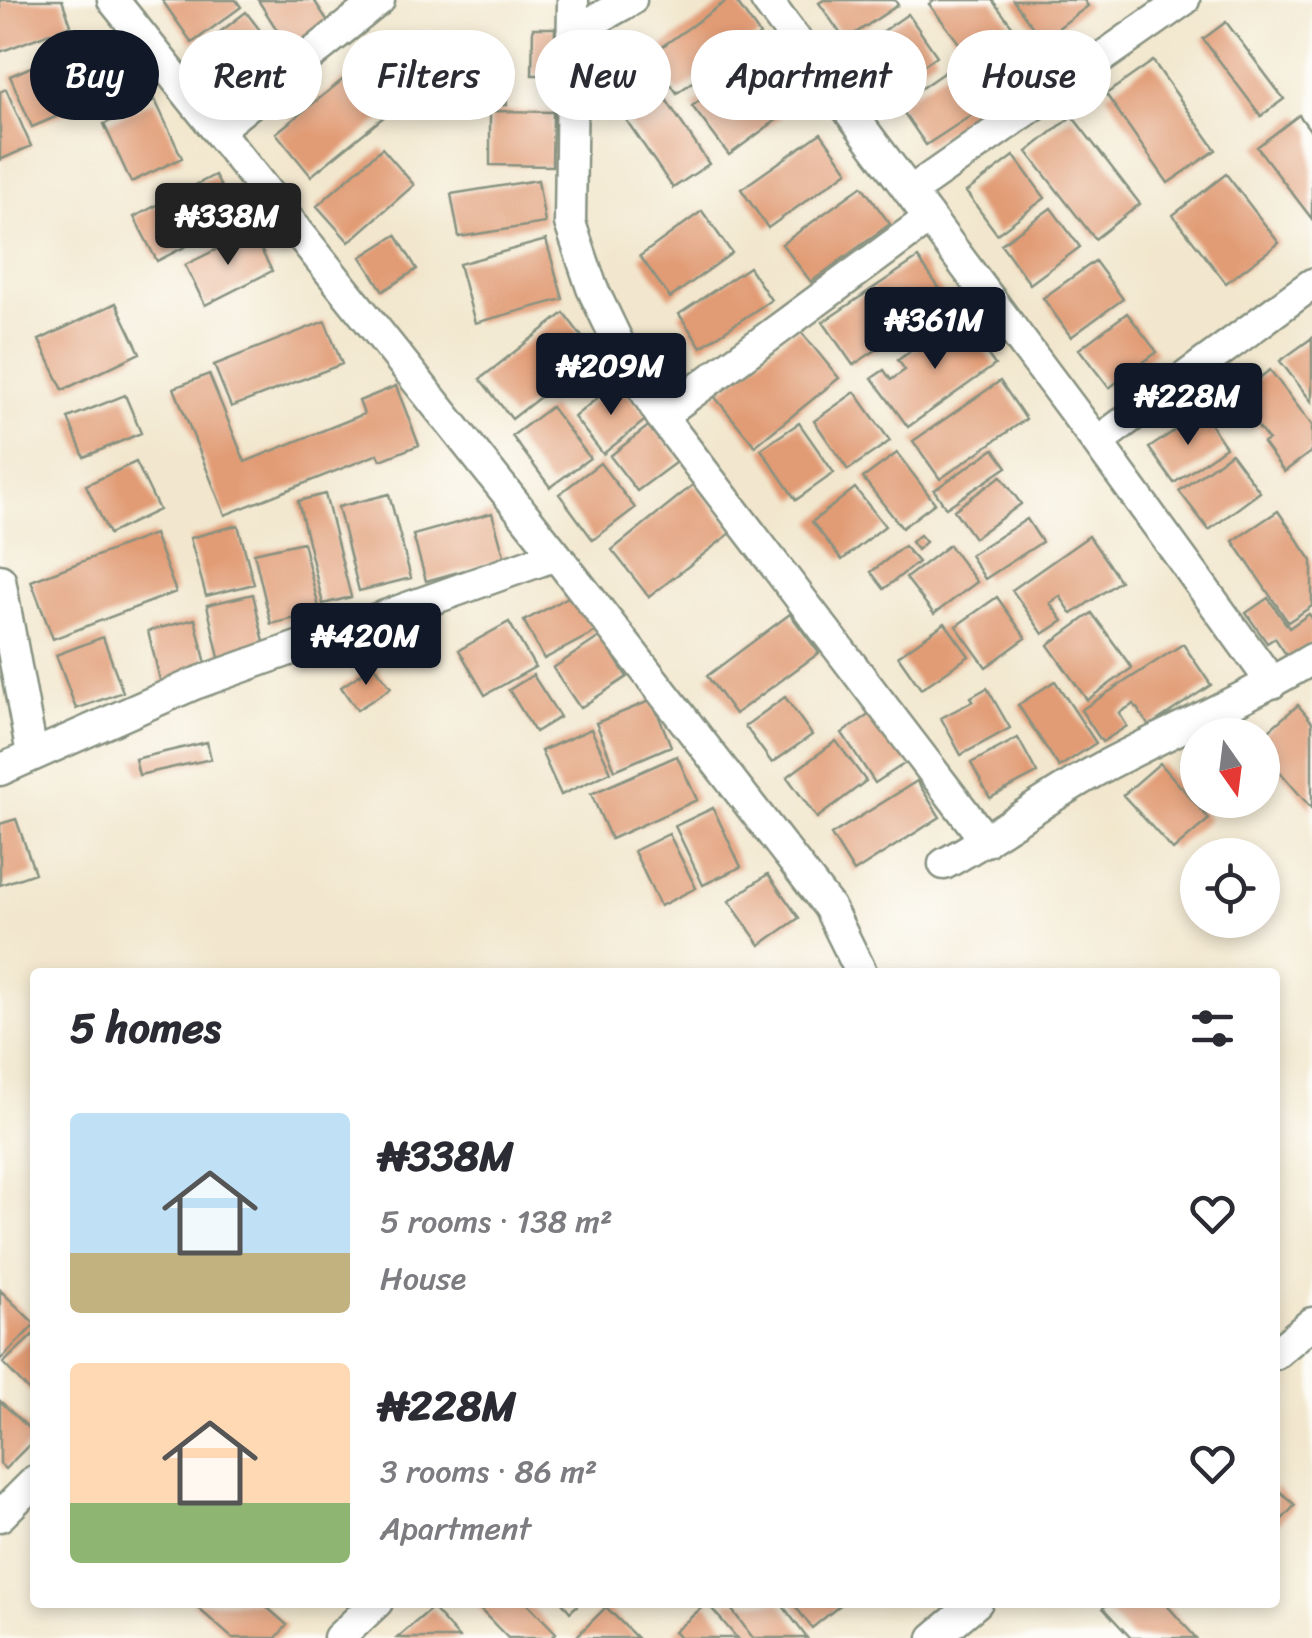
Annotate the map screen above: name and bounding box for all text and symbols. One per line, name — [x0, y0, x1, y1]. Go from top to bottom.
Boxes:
chip: Buy — [30, 30, 159, 120]
chip: Rent — [179, 30, 322, 120]
chip: Filters — [342, 30, 515, 120]
chip: New — [535, 30, 671, 120]
chip: Apartment — [691, 30, 927, 120]
chip: House — [947, 30, 1111, 120]
pin: ₦338M — [158, 183, 298, 268]
text: ₦338M — [177, 187, 279, 244]
pin: ₦361M — [865, 287, 1005, 372]
text: ₦361M — [887, 291, 983, 348]
pin: ₦209M — [541, 333, 681, 418]
text: ₦209M — [558, 337, 664, 394]
pin: ₦228M — [1118, 363, 1258, 448]
text: ₦228M — [1136, 367, 1240, 424]
pin: ₦420M — [296, 603, 436, 688]
text: ₦420M — [313, 607, 419, 664]
north arrow — [1180, 718, 1280, 818]
map controls — [1180, 718, 1280, 938]
button: locate — [1180, 838, 1280, 938]
text: 5 homes — [70, 991, 221, 1065]
icon: filters — [1185, 1001, 1240, 1056]
text: ₦338M — [380, 1119, 514, 1193]
icon: home — [150, 1153, 270, 1273]
icon: heart — [1185, 1186, 1240, 1241]
text: 5 rooms · 138 m² — [380, 1193, 612, 1250]
text: House — [380, 1250, 466, 1307]
text: ₦228M — [380, 1369, 516, 1443]
icon: home — [150, 1403, 270, 1523]
icon: heart — [1185, 1436, 1240, 1491]
text: 3 rooms · 86 m² — [380, 1443, 597, 1500]
text: Apartment — [380, 1500, 531, 1557]

